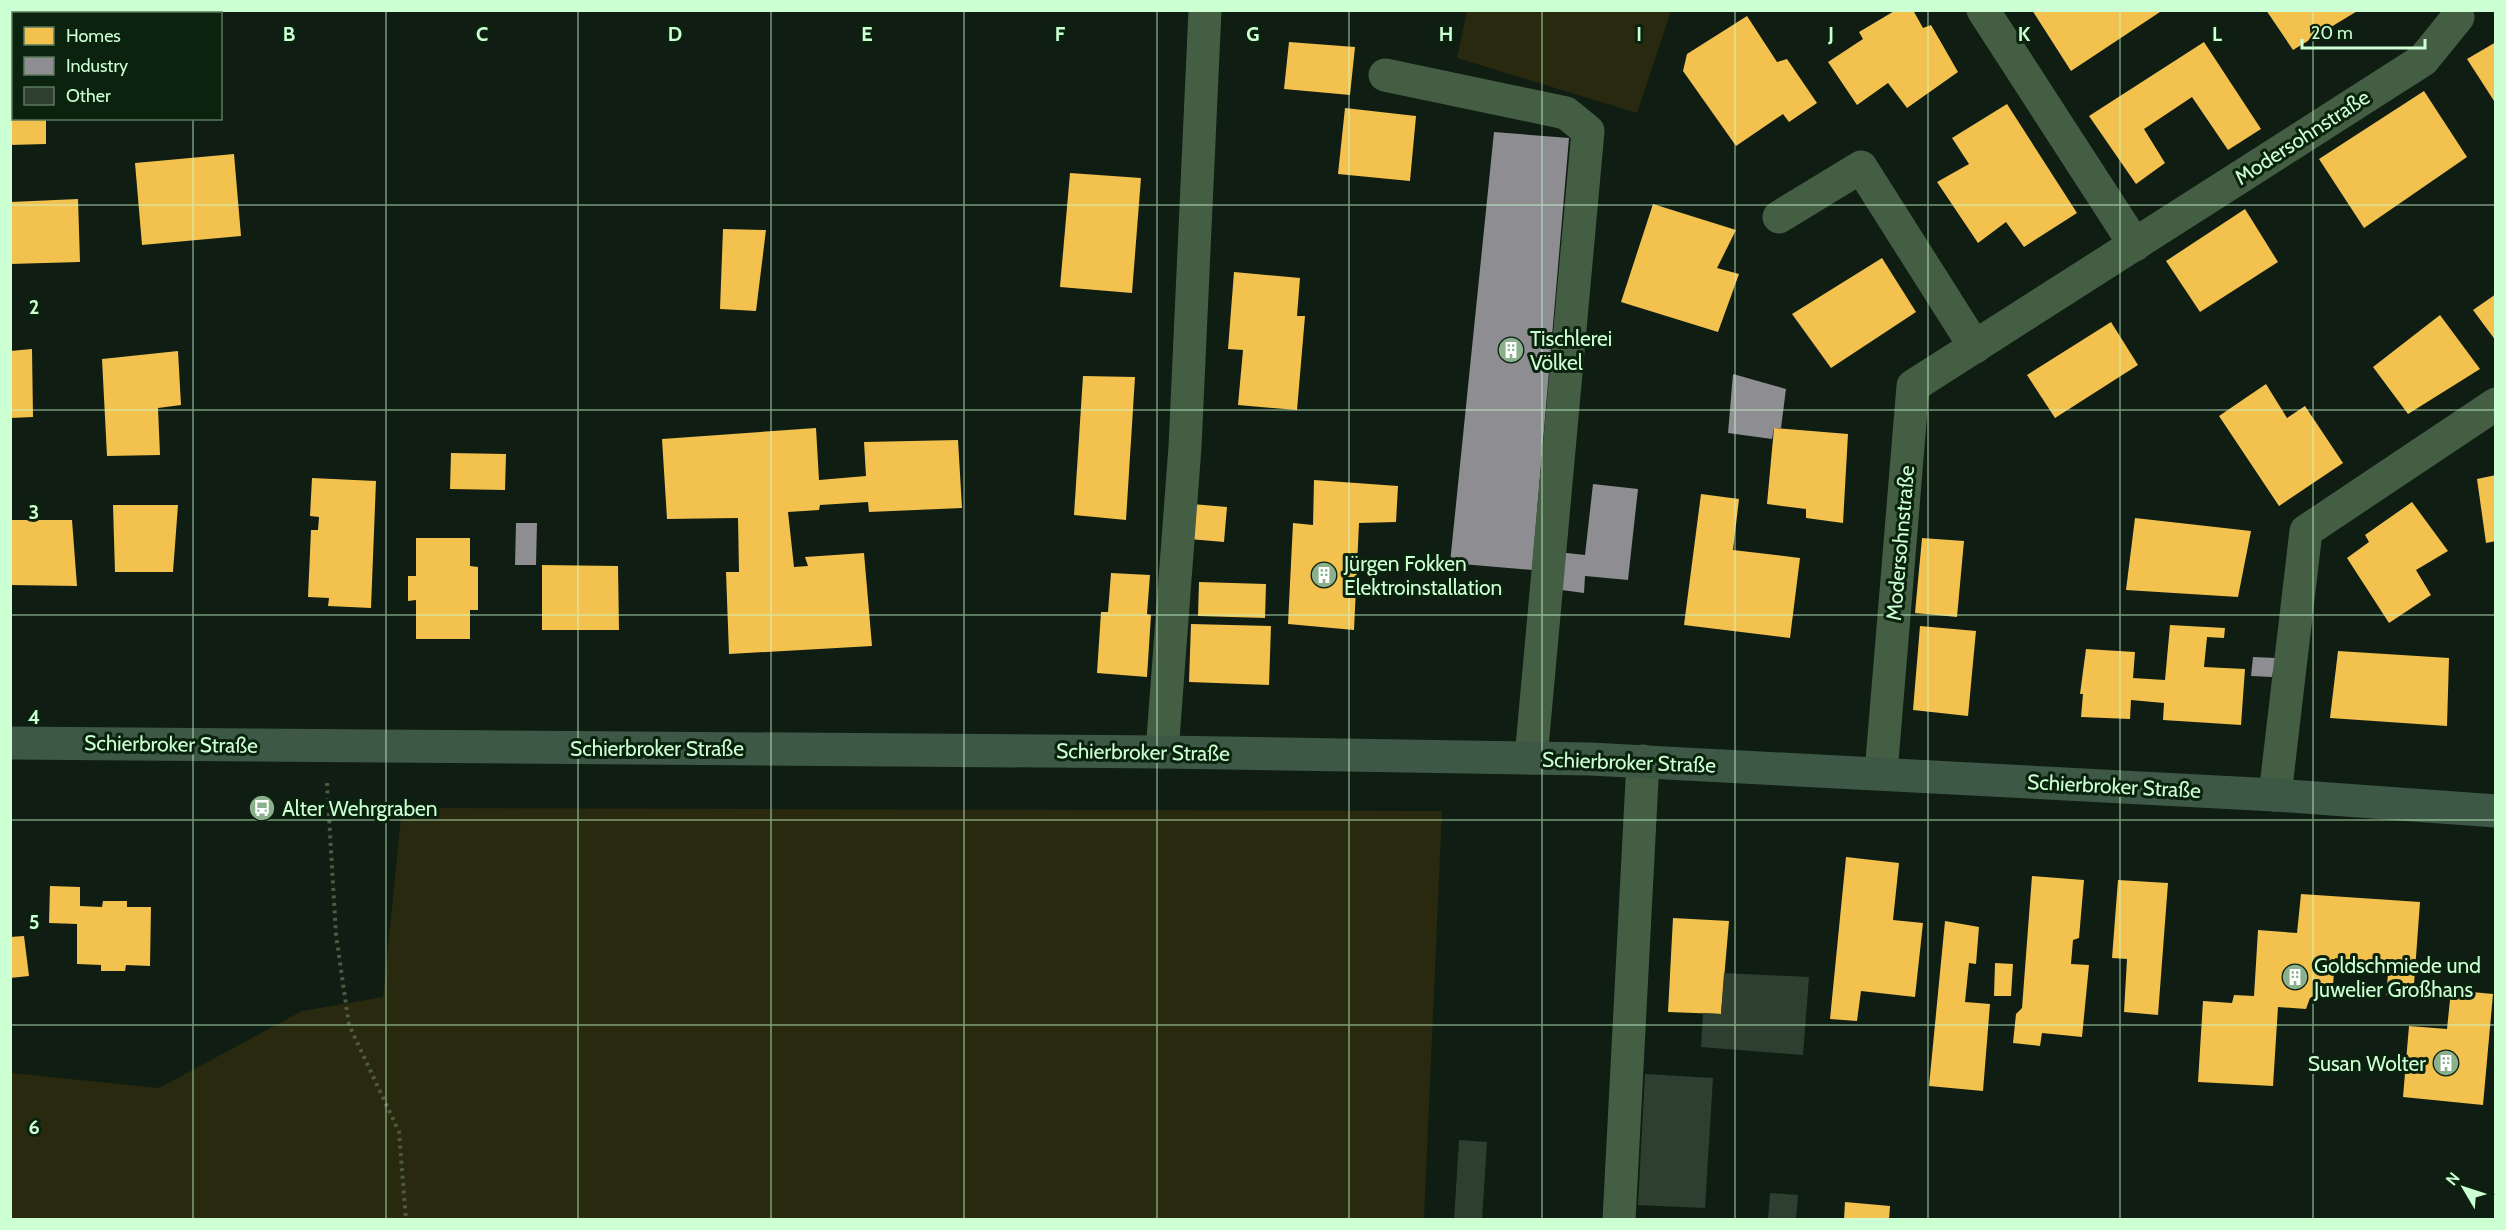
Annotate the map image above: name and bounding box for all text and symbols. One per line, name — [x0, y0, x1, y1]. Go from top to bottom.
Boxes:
legend — [12, 12, 222, 120]
scale bar — [2302, 12, 2425, 50]
text: B — [283, 22, 295, 46]
text: C — [476, 22, 488, 46]
text: D — [668, 22, 682, 46]
text: E — [861, 22, 873, 46]
text: F — [1055, 22, 1066, 46]
text: G — [1246, 22, 1260, 46]
text: H — [1439, 22, 1453, 46]
text: I — [1636, 22, 1642, 46]
text: J — [1827, 22, 1834, 46]
text: K — [2018, 22, 2031, 46]
text: L — [2212, 22, 2222, 46]
text: 20 m — [2311, 22, 2353, 44]
text: Homes — [66, 25, 121, 47]
text: Industry — [66, 55, 128, 77]
street label: Modersohnstraße — [2230, 84, 2374, 190]
text: Other — [66, 85, 111, 107]
text: 2 — [29, 295, 39, 319]
place label: Tischlerei Völkel — [1530, 326, 1612, 375]
building icon: Tischlerei Völkel — [1496, 335, 1526, 365]
street label: Modersohnstraße — [1881, 464, 1919, 622]
text: 3 — [29, 500, 39, 524]
place label: Jürgen Fokken Elektroinstallation — [1343, 551, 1502, 600]
building icon: Jürgen Fokken Elektroinstallation — [1309, 560, 1339, 590]
text: 4 — [28, 705, 40, 729]
street label: Schierbroker Straße — [84, 730, 258, 758]
street label: Schierbroker Straße — [570, 736, 744, 761]
street label: Schierbroker Straße — [1056, 738, 1230, 766]
street label: Schierbroker Straße — [1542, 746, 1717, 778]
street label: Schierbroker Straße — [2026, 769, 2202, 803]
bus stop icon: Alter Wehrgraben — [247, 793, 277, 823]
place label: Alter Wehrgraben — [282, 796, 438, 821]
text: 5 — [29, 910, 39, 934]
place label: Goldschmiede und Juwelier Großhans — [2313, 953, 2481, 1002]
building icon: Goldschmiede und Juwelier Großhans — [2280, 962, 2310, 992]
building icon: Susan Wolter — [2431, 1048, 2461, 1078]
place label: Susan Wolter — [2308, 1051, 2426, 1076]
text: 6 — [28, 1115, 40, 1139]
north arrow — [2434, 1158, 2494, 1218]
text: N — [2442, 1169, 2464, 1189]

